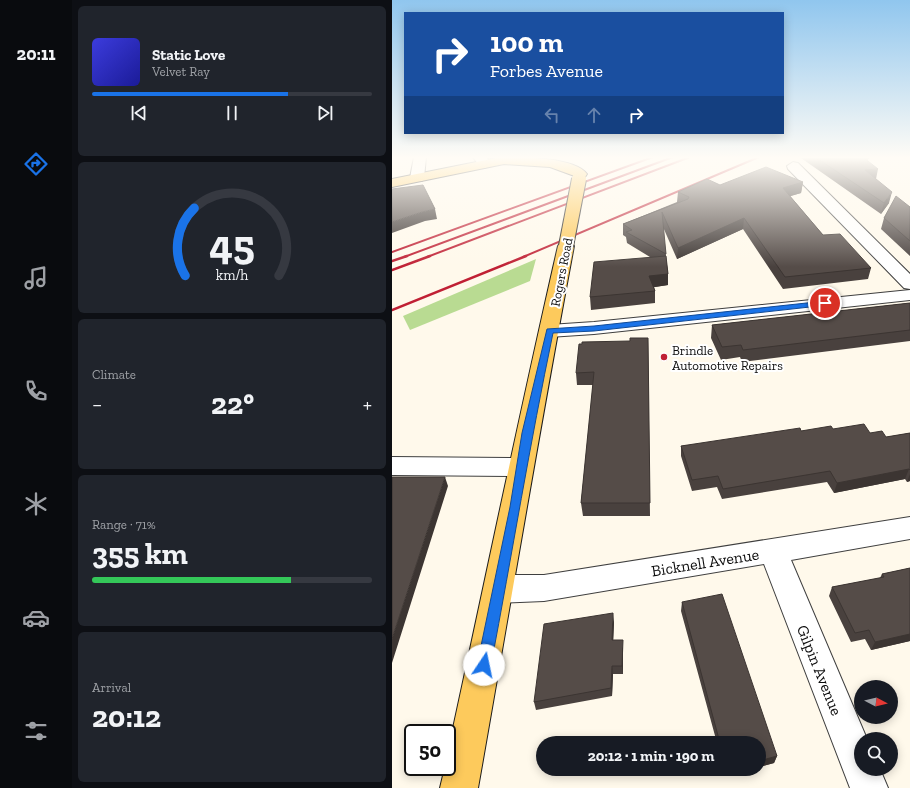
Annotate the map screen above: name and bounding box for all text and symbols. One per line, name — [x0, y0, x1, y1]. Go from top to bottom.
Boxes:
text: 100 m — [490, 26, 563, 59]
icon: right — [424, 28, 476, 80]
text: 20:11 — [16, 43, 56, 65]
text: Static Love — [152, 46, 225, 64]
text: Forbes Avenue — [490, 60, 603, 82]
text: Velvet Ray — [152, 64, 210, 79]
icon: previous — [128, 102, 150, 124]
icon: pause — [221, 102, 243, 124]
icon: next — [314, 102, 336, 124]
icon: left — [541, 104, 563, 126]
icon: ahead — [583, 104, 605, 126]
icon: right — [625, 104, 647, 126]
icon: directions — [22, 150, 50, 178]
text: 45 — [209, 219, 255, 269]
street label: Rogers Road — [547, 236, 576, 308]
icon: music — [22, 264, 50, 292]
text: km/h — [216, 266, 248, 283]
pin — [808, 286, 842, 320]
icon: arrive — [814, 292, 836, 314]
place label: Brindle Automotive Repairs — [672, 343, 783, 373]
marker: Brindle Automotive Repairs — [659, 352, 669, 362]
text: Climate — [92, 367, 136, 382]
icon: phone — [22, 377, 50, 405]
text: 22° — [211, 386, 254, 422]
text: − — [92, 391, 102, 418]
text: + — [363, 391, 372, 418]
icon: climate — [22, 490, 50, 518]
text: Range · 71% — [92, 517, 156, 532]
text: 355 km — [92, 536, 188, 572]
street label: Bicknell Avenue — [650, 545, 760, 580]
icon: car — [22, 604, 50, 632]
street label: Gilpin Avenue — [793, 622, 846, 718]
position arrow — [463, 644, 505, 686]
text: Arrival — [92, 680, 131, 695]
north arrow — [854, 680, 898, 724]
map controls — [854, 680, 898, 776]
text: 20:12 — [92, 699, 161, 735]
icon: filters — [22, 717, 50, 745]
speed limit sign: 50 — [404, 724, 456, 776]
button: search — [854, 732, 898, 776]
text: 20:12 · 1 min · 190 m — [588, 747, 714, 765]

